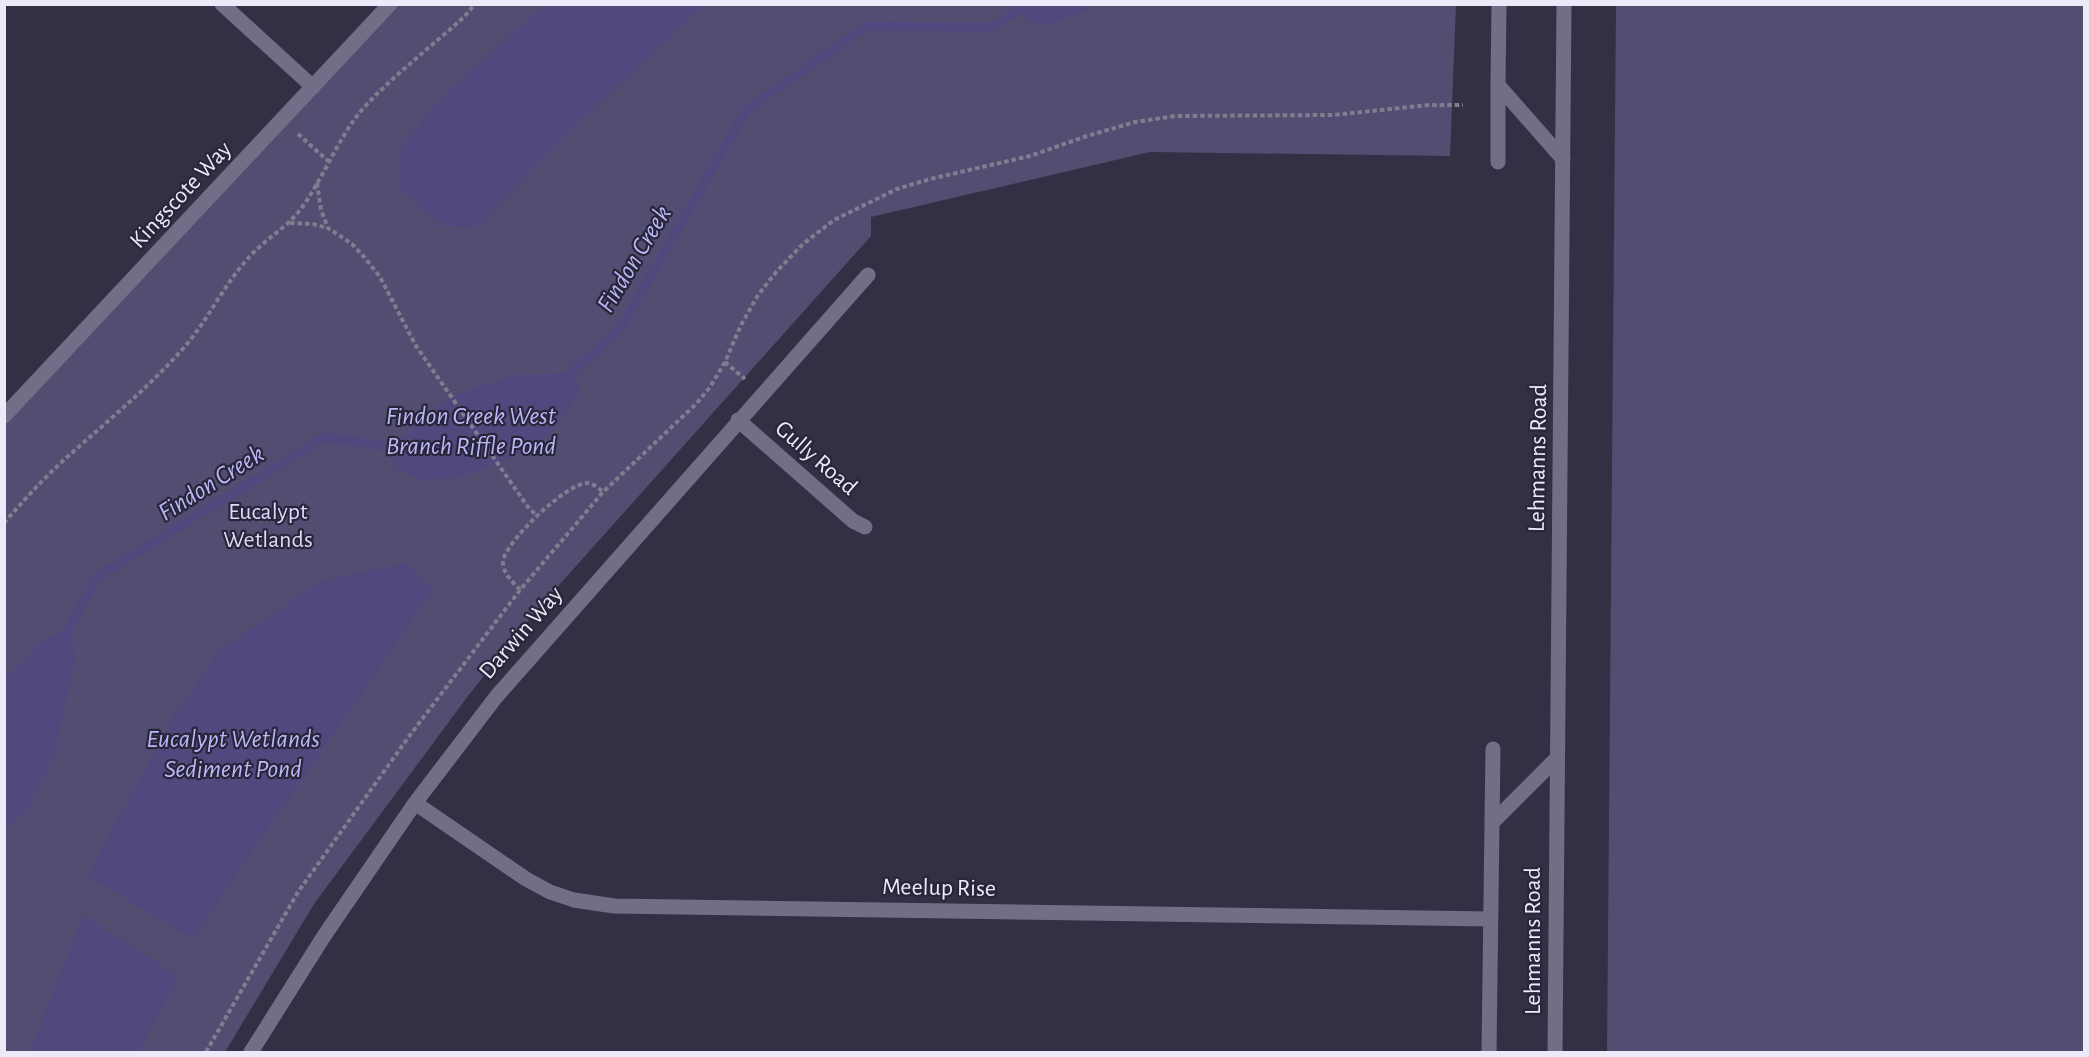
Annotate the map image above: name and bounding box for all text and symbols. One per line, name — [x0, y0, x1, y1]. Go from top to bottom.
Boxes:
street label: Kingscote Way — [126, 137, 236, 253]
water label: Findon Creek — [592, 201, 676, 317]
street label: Lehmanns Road — [1525, 384, 1551, 532]
water label: Findon Creek West Branch Riffle Pond — [386, 403, 557, 459]
street label: Gully Road — [770, 416, 862, 500]
water label: Findon Creek — [154, 440, 268, 526]
park label: Eucalypt Wetlands — [223, 500, 313, 552]
street label: Darwin Way — [475, 582, 567, 684]
water label: Eucalypt Wetlands Sediment Pond — [146, 726, 320, 782]
street label: Lehmanns Road — [1521, 867, 1545, 1015]
street label: Meelup Rise — [882, 875, 996, 901]

